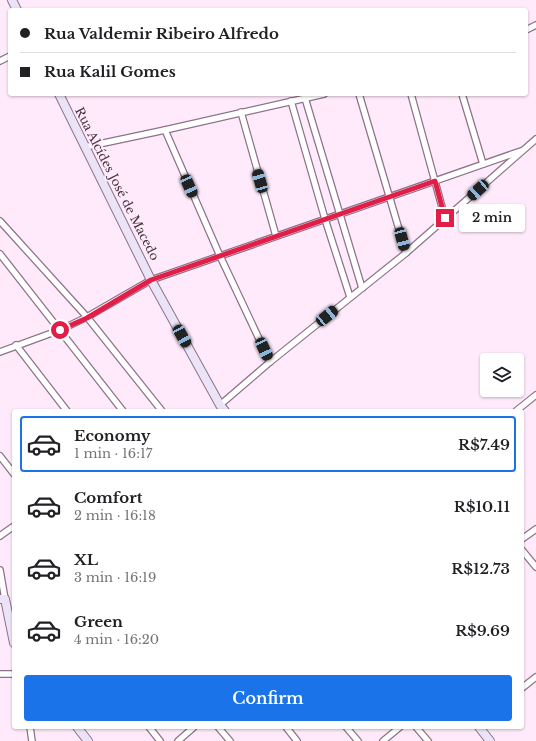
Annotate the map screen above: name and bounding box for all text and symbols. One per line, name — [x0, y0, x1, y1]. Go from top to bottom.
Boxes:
text: Rua Valdemir Ribeiro Alfredo — [44, 24, 279, 43]
text: Rua Kalil Gomes — [44, 62, 176, 81]
street label: Rua Alcídes José de Macedo — [72, 105, 163, 263]
car — [251, 168, 269, 194]
car — [179, 173, 199, 199]
car — [465, 178, 491, 202]
callout: 2 min — [459, 204, 525, 232]
route end — [436, 209, 454, 227]
text: 2 min — [472, 209, 512, 226]
car — [393, 226, 411, 252]
car — [314, 304, 340, 328]
route start — [51, 321, 69, 339]
car — [171, 323, 193, 349]
car — [253, 336, 275, 362]
map controls — [480, 353, 524, 397]
button: layers — [480, 353, 524, 397]
icon: car — [26, 426, 62, 462]
text: Economy — [74, 426, 151, 445]
text: R$7.49 — [458, 435, 510, 454]
text: 1 min · 16:17 — [74, 445, 152, 462]
icon: car — [26, 488, 62, 524]
text: Comfort — [74, 488, 142, 507]
text: R$10.11 — [454, 497, 510, 516]
text: 2 min · 16:18 — [74, 507, 156, 524]
icon: car — [26, 550, 62, 586]
text: XL — [74, 550, 98, 569]
text: R$12.73 — [451, 559, 510, 578]
text: 3 min · 16:19 — [74, 569, 156, 586]
icon: car — [26, 612, 62, 648]
text: Green — [74, 612, 123, 631]
text: R$9.69 — [455, 621, 510, 640]
text: 4 min · 16:20 — [74, 631, 159, 648]
button: Confirm — [24, 675, 512, 721]

